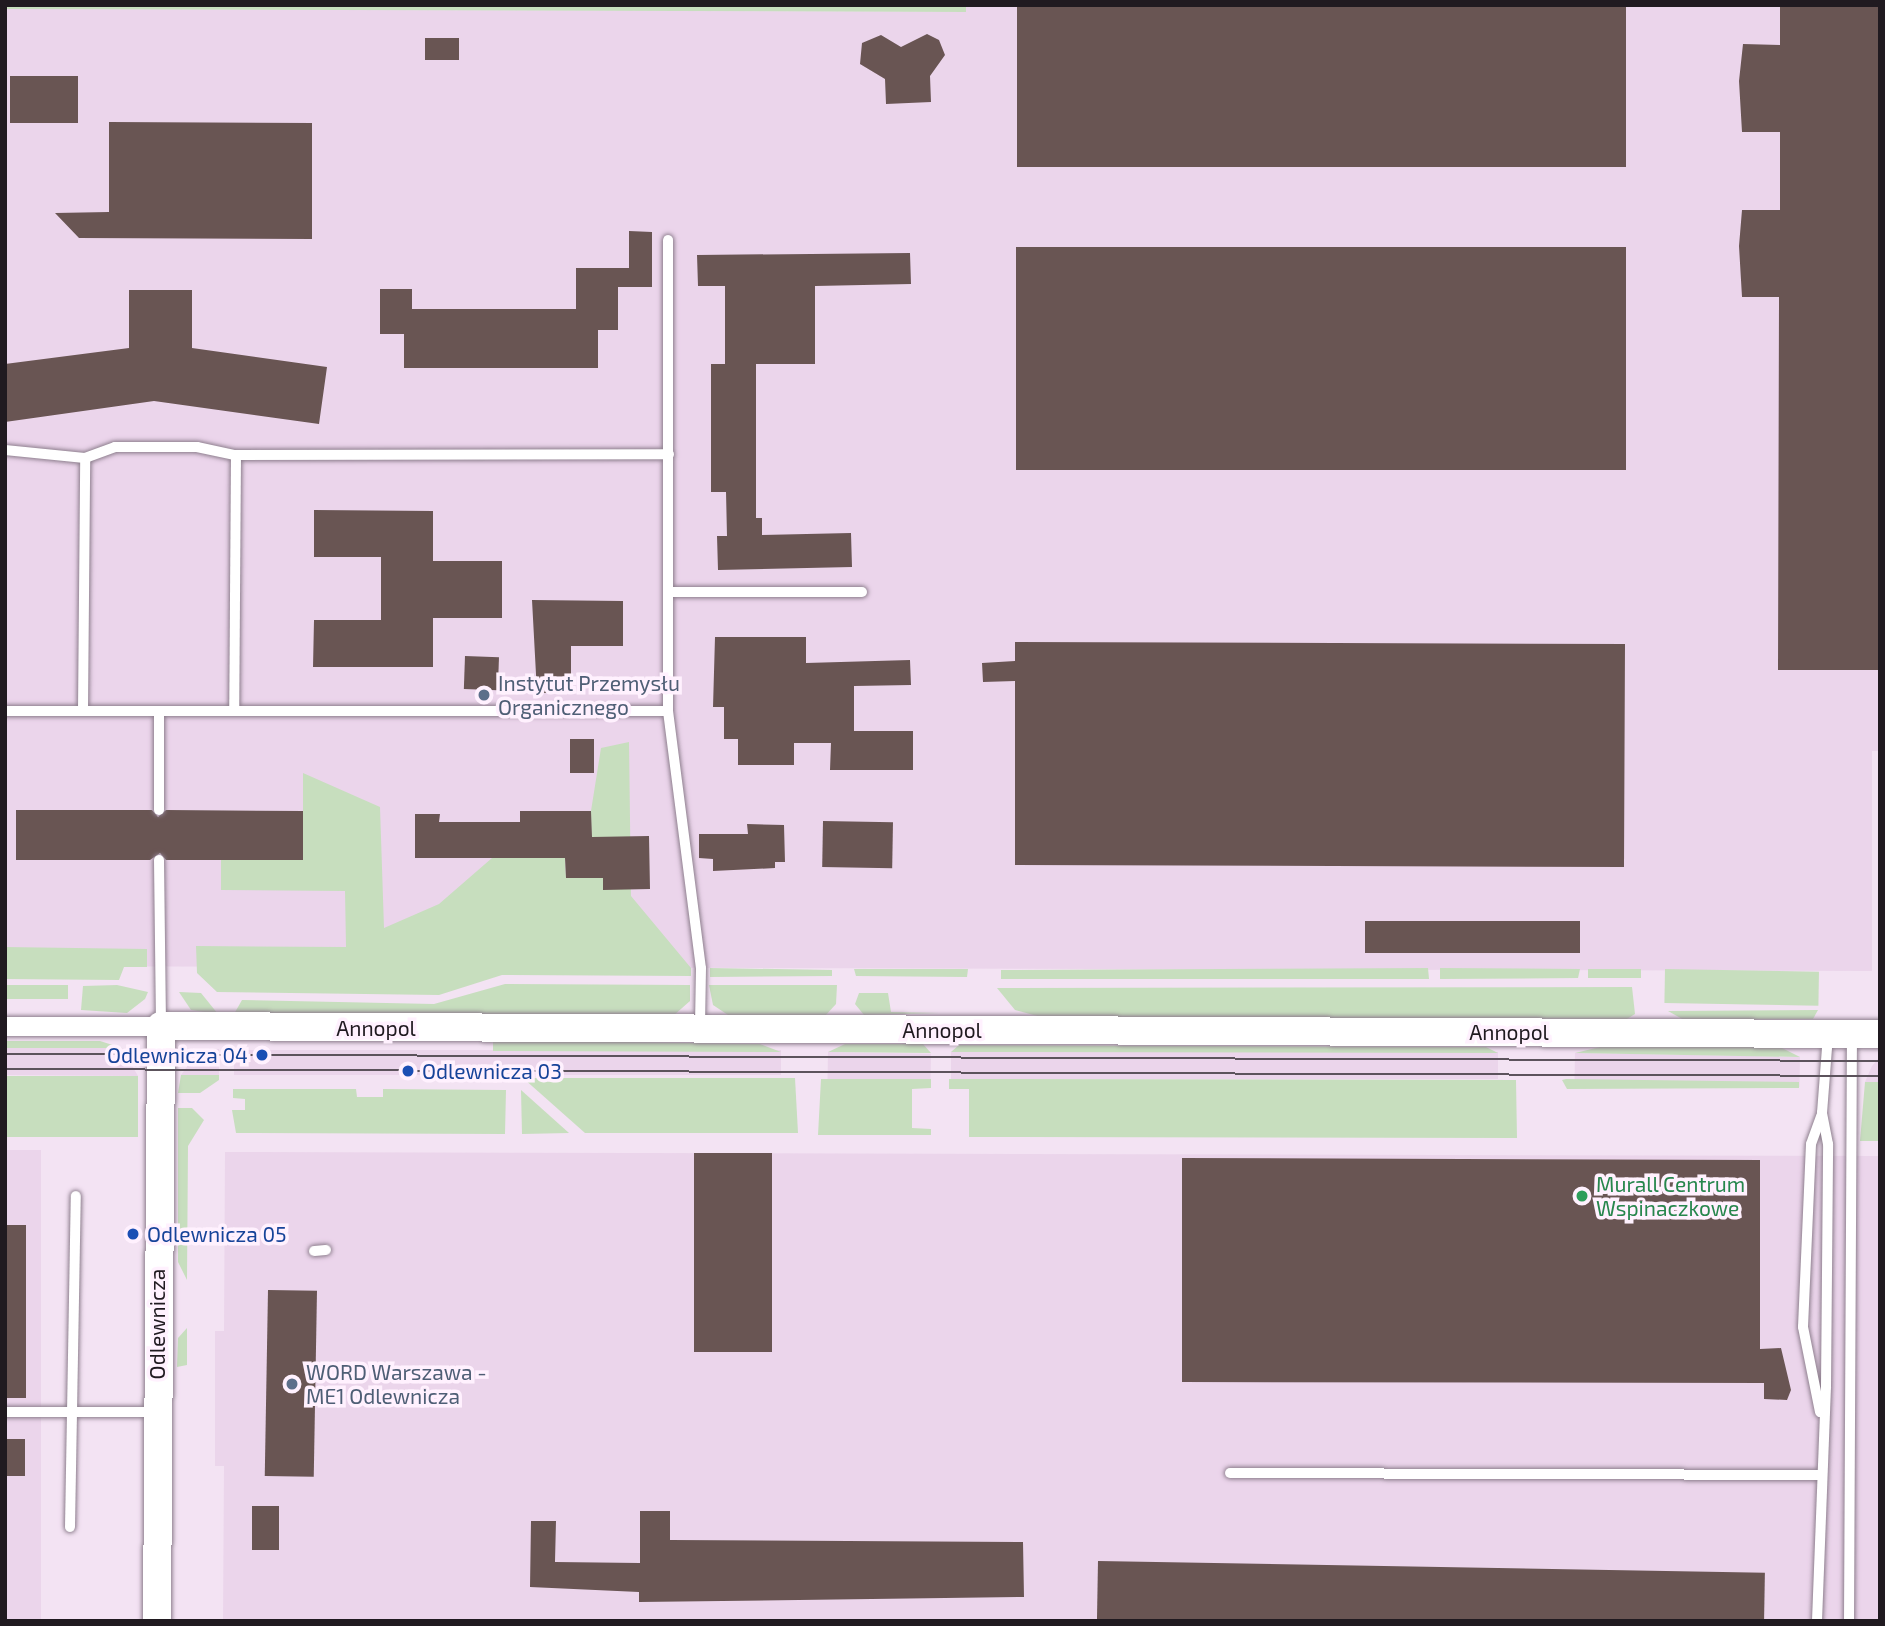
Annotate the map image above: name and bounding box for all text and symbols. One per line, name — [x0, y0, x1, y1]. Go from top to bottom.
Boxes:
place label: Instytut Przemysłu Organicznego — [498, 670, 680, 720]
marker: Instytut Przemysłu Organicznego — [476, 687, 492, 703]
street label: Annopol — [336, 1015, 416, 1041]
street label: Annopol — [902, 1017, 982, 1043]
street label: Annopol — [1469, 1019, 1549, 1045]
place label: Odlewnicza 04 — [107, 1042, 248, 1068]
marker: Odlewnicza 04 — [254, 1047, 270, 1063]
place label: Odlewnicza 03 — [422, 1058, 562, 1084]
marker: Odlewnicza 03 — [400, 1063, 416, 1079]
place label: Murall Centrum Wspinaczkowe — [1596, 1171, 1746, 1221]
marker: Murall Centrum Wspinaczkowe — [1574, 1188, 1590, 1204]
place label: Odlewnicza 05 — [147, 1221, 286, 1247]
marker: Odlewnicza 05 — [125, 1226, 141, 1242]
street label: Odlewnicza — [144, 1269, 170, 1379]
place label: WORD Warszawa - ME1 Odlewnicza — [306, 1359, 487, 1409]
marker: WORD Warszawa - ME1 Odlewnicza — [284, 1376, 300, 1392]

